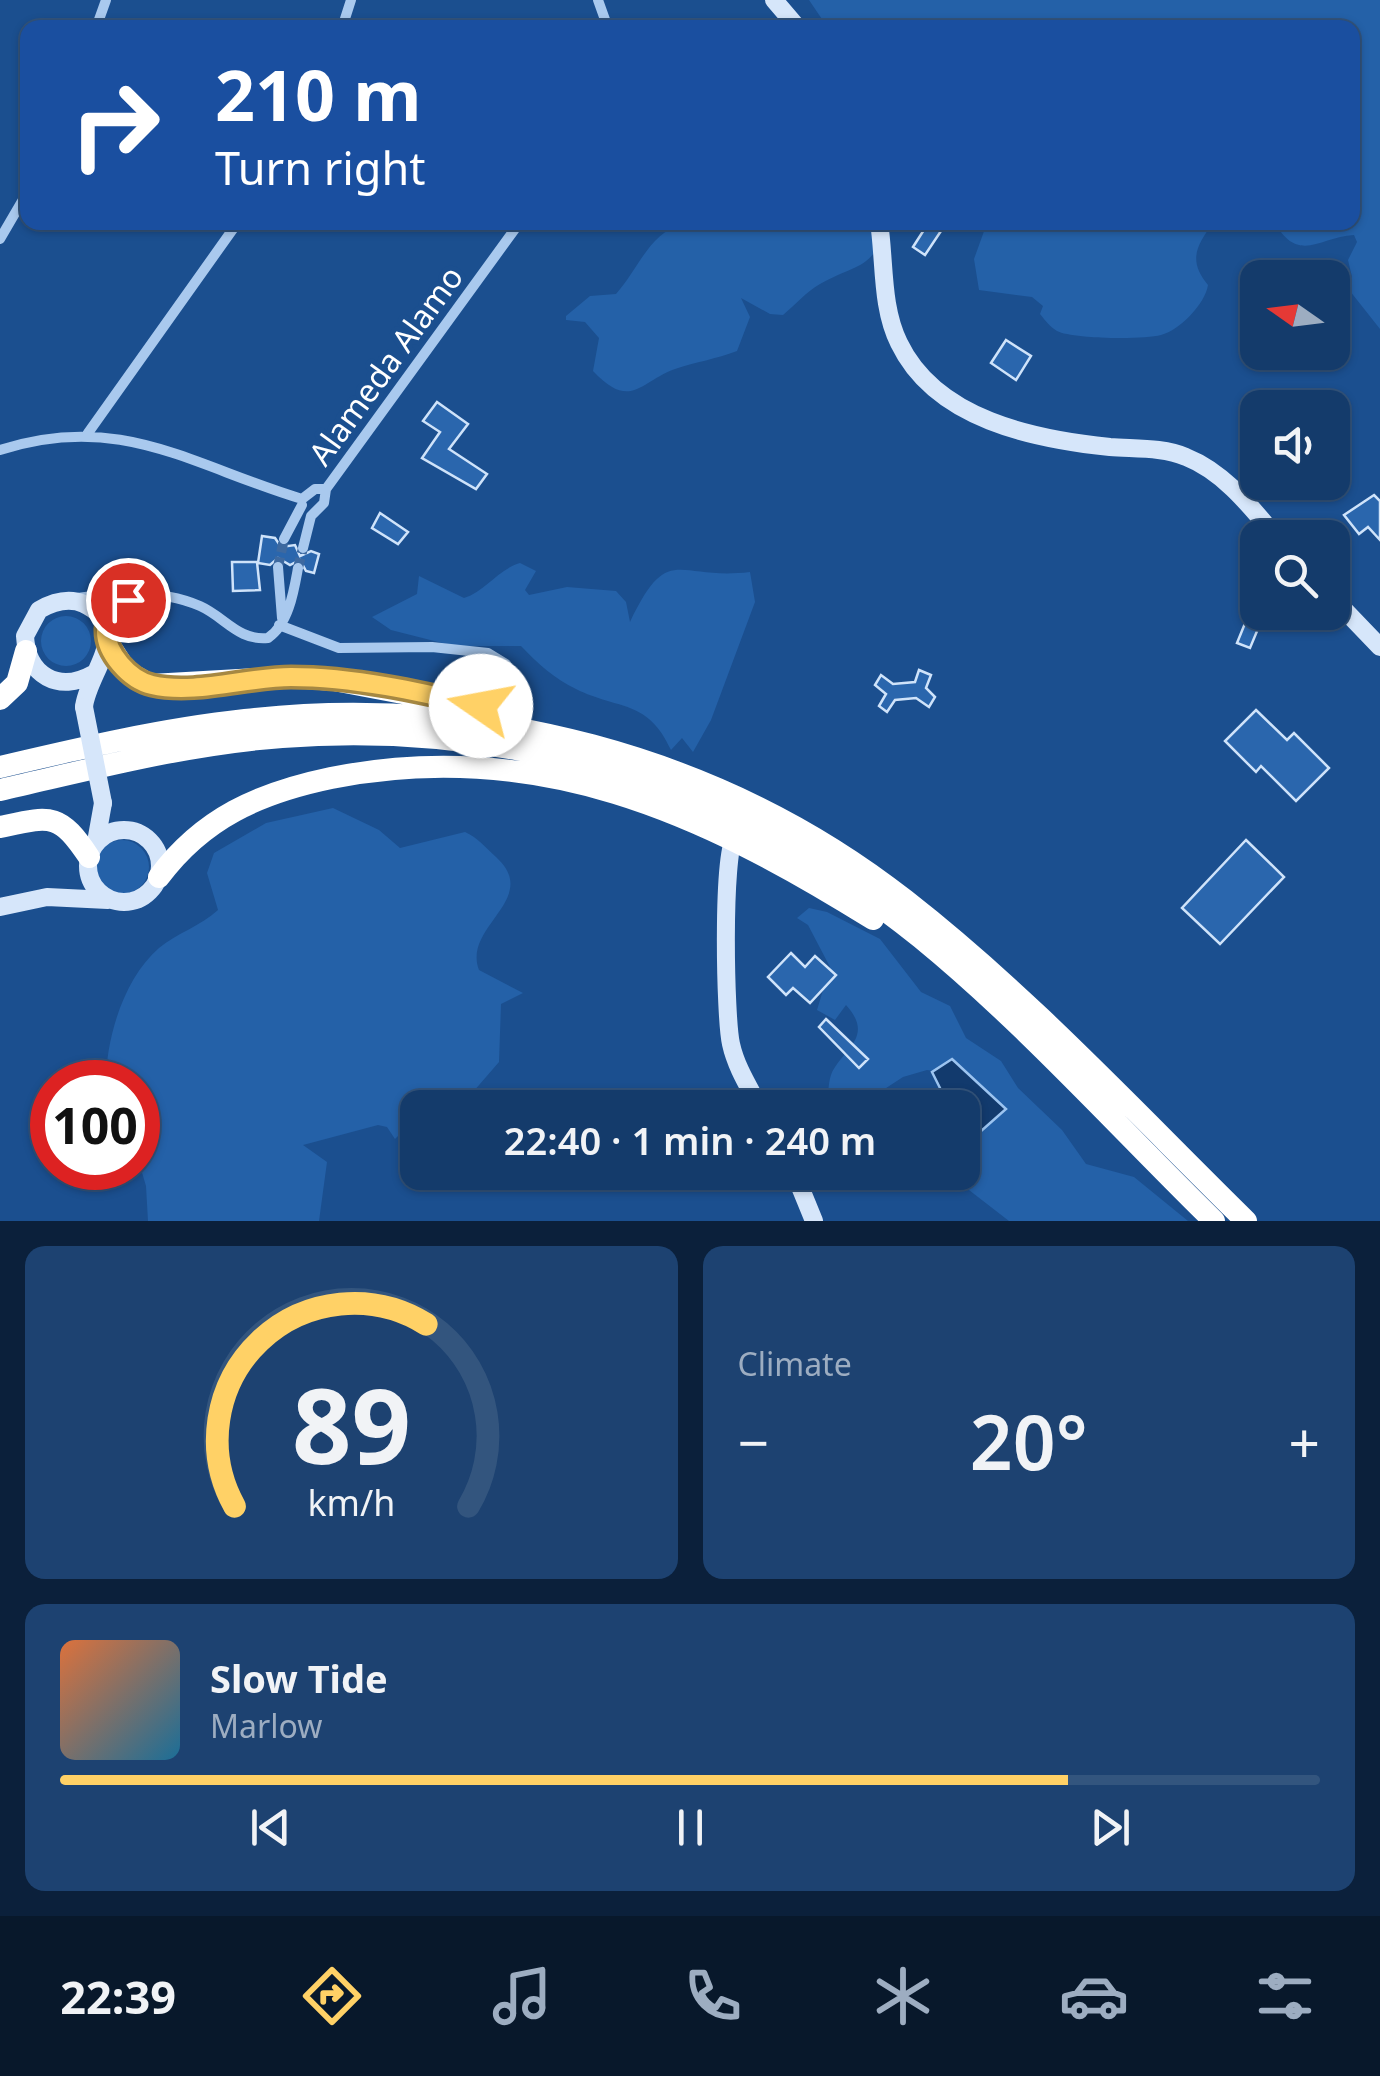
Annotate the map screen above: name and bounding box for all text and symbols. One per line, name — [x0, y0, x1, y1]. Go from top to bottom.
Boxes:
text: 210 m — [215, 46, 422, 142]
icon: right — [50, 60, 180, 190]
text: Turn right — [215, 137, 426, 198]
street label: Alameda Alamo — [298, 257, 472, 473]
north arrow — [1240, 260, 1350, 370]
map controls — [1240, 260, 1350, 630]
button: sound — [1240, 390, 1350, 500]
button: search — [1240, 520, 1350, 630]
pin — [86, 558, 171, 643]
icon: arrive — [101, 573, 156, 628]
position arrow — [429, 654, 533, 758]
speed limit sign: 100 — [30, 1060, 160, 1190]
text: 22:40 · 1 min · 240 m — [504, 1114, 876, 1166]
text: Climate — [738, 1342, 852, 1385]
text: 89 — [292, 1353, 411, 1494]
text: 20° — [970, 1390, 1088, 1492]
text: − — [738, 1404, 769, 1479]
text: + — [1289, 1404, 1320, 1479]
text: km/h — [307, 1478, 395, 1526]
text: Slow Tide — [210, 1652, 388, 1704]
text: Marlow — [210, 1704, 322, 1747]
icon: previous — [243, 1800, 298, 1855]
icon: pause — [663, 1800, 718, 1855]
icon: next — [1083, 1800, 1138, 1855]
icon: directions — [297, 1961, 367, 2031]
icon: music — [487, 1961, 557, 2031]
icon: phone — [678, 1961, 748, 2031]
icon: climate — [868, 1961, 938, 2031]
icon: car — [1059, 1961, 1129, 2031]
icon: filters — [1250, 1961, 1320, 2031]
text: 22:39 — [60, 1966, 176, 2027]

